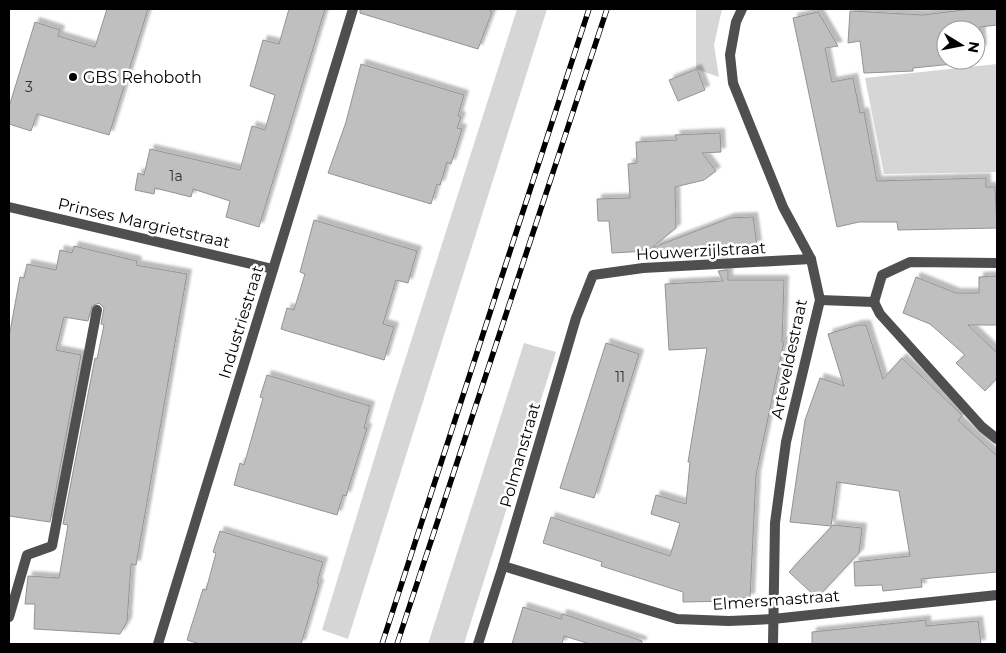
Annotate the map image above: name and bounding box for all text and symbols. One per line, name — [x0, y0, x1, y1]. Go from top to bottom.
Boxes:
north arrow — [936, 20, 986, 70]
text: N — [964, 40, 984, 54]
place label: GBS Rehoboth — [83, 68, 202, 87]
marker: GBS Rehoboth — [67, 71, 79, 83]
house number: 3 — [25, 78, 33, 96]
house number: 1a — [169, 167, 183, 185]
street label: Prinses Margrietstraat — [56, 194, 232, 252]
street label: Houwerzijlstraat — [635, 238, 767, 264]
street label: Industriestraat — [215, 263, 267, 381]
street label: Arteveldestraat — [767, 297, 811, 421]
house number: 11 — [615, 368, 625, 386]
street label: Polmanstraat — [496, 400, 544, 510]
street label: Elmersmastraat — [712, 586, 841, 614]

